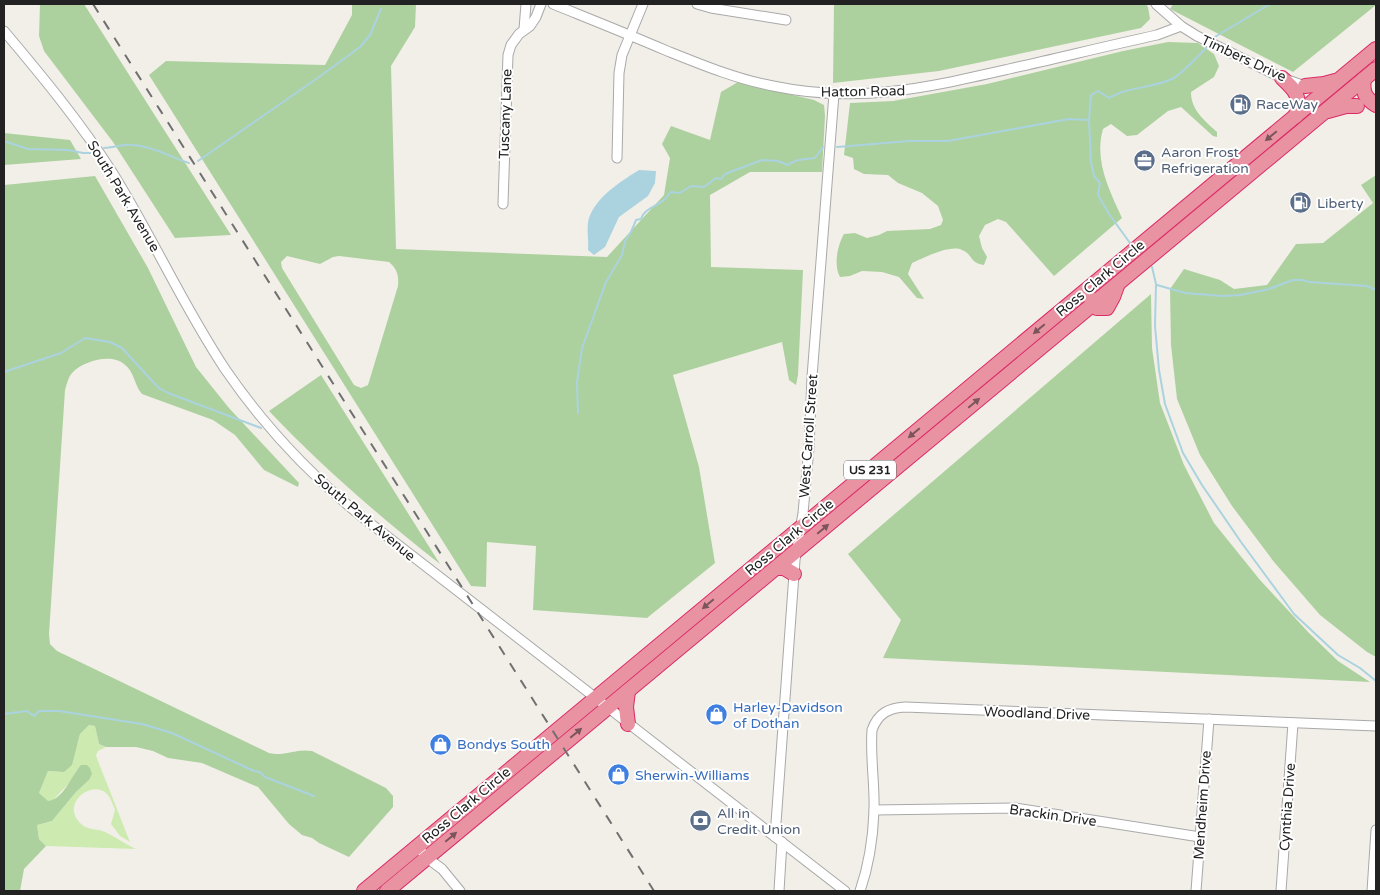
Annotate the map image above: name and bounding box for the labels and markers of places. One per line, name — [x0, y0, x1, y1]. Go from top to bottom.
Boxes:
fuel station icon: RaceWay — [1228, 92, 1252, 116]
place label: RaceWay — [1256, 96, 1319, 113]
place label: Aaron Frost Refrigeration — [1161, 144, 1249, 177]
office icon: Aaron Frost Refrigeration — [1133, 148, 1157, 172]
fuel station icon: Liberty — [1289, 191, 1313, 215]
place label: Liberty — [1317, 195, 1364, 212]
place label: Harley-Davidson of Dothan — [733, 699, 843, 732]
shop icon: Harley-Davidson of Dothan — [705, 703, 729, 727]
shop icon: Bondys South — [429, 732, 453, 756]
place label: Bondys South — [457, 736, 550, 753]
shop icon: Sherwin-Williams — [607, 763, 631, 787]
place label: Sherwin-Williams — [635, 767, 750, 784]
place label: All in Credit Union — [717, 805, 800, 838]
bank icon: All in Credit Union — [689, 809, 713, 833]

